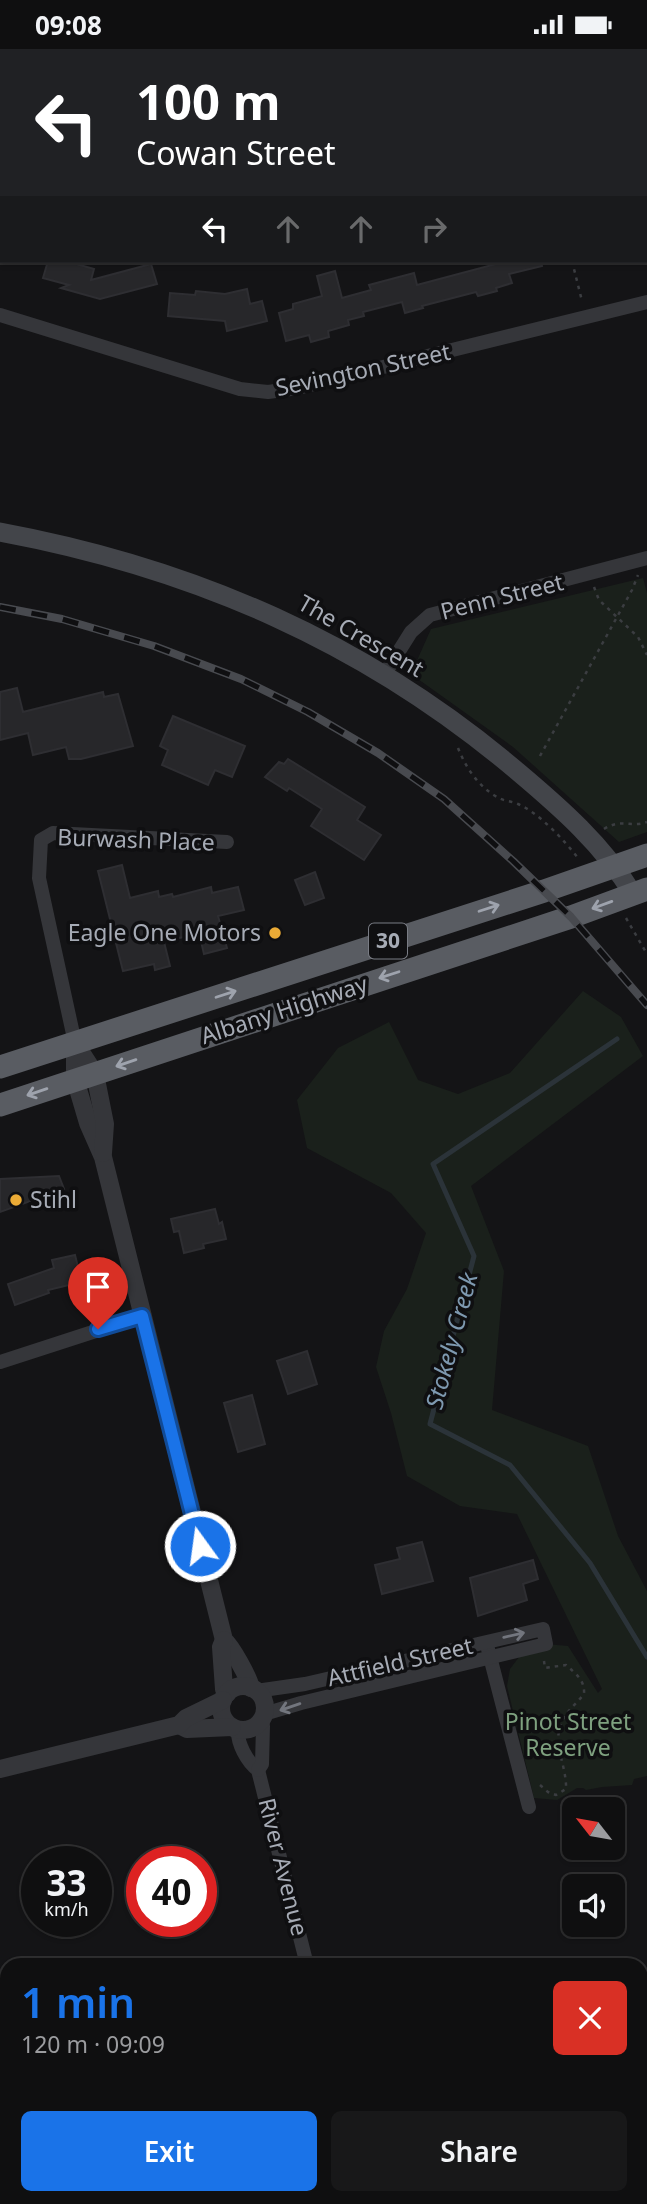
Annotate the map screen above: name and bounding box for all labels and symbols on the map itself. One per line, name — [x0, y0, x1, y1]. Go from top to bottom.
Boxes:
street label: Sevington Street — [273, 335, 453, 403]
street label: Penn Street — [437, 565, 567, 627]
street label: The Crescent — [293, 586, 430, 684]
street label: Burwash Place — [57, 820, 215, 858]
one-way arrow — [591, 900, 613, 912]
one-way arrow — [477, 901, 499, 914]
place label: Eagle One Motors — [68, 916, 261, 948]
road number: 30 — [369, 923, 407, 959]
marker: Eagle One Motors — [267, 925, 283, 941]
street label: Albany Highway — [196, 967, 371, 1051]
one-way arrow — [379, 970, 401, 982]
one-way arrow — [214, 987, 236, 999]
one-way arrow — [116, 1058, 138, 1070]
one-way arrow — [27, 1087, 49, 1099]
place label: Stihl — [30, 1183, 77, 1215]
marker: Stihl — [8, 1192, 24, 1208]
pin — [68, 1257, 128, 1329]
water label: Stokely Creek — [417, 1268, 485, 1412]
position arrow — [163, 1509, 237, 1583]
one-way arrow — [502, 1628, 525, 1642]
street label: Attfield Street — [324, 1629, 476, 1693]
one-way arrow — [279, 1702, 301, 1714]
park label: Pinot Street Reserve — [505, 1705, 631, 1763]
street label: River Avenue — [251, 1794, 317, 1939]
north arrow — [562, 1797, 625, 1860]
speed limit sign: 40 — [126, 1846, 217, 1937]

